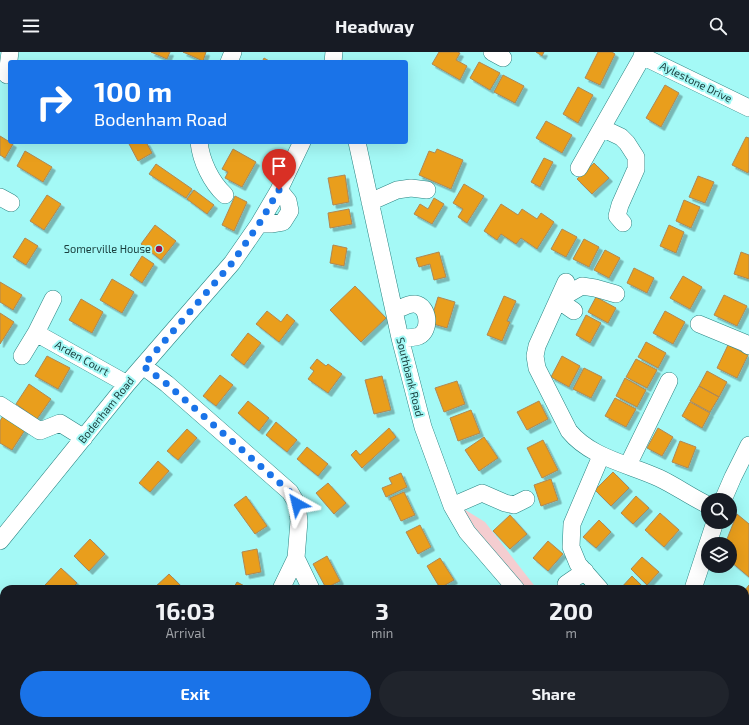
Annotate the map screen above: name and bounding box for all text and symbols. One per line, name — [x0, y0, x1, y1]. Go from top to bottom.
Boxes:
icon: menu — [20, 15, 42, 37]
text: Headway — [335, 15, 414, 37]
icon: search — [707, 15, 729, 37]
street label: Aylestone Drive — [658, 58, 734, 105]
text: 100 m — [94, 74, 172, 108]
icon: right — [28, 76, 80, 128]
text: Bodenham Road — [94, 108, 227, 130]
pin — [262, 149, 296, 190]
icon: arrive — [268, 155, 290, 177]
place label: Somerville House — [64, 242, 151, 255]
marker: Somerville House — [154, 244, 164, 254]
street label: Southbank Road — [394, 336, 427, 418]
street label: Arden Court — [53, 337, 111, 378]
street label: Bodenham Road — [75, 374, 136, 445]
position arrow — [276, 483, 318, 525]
map controls — [701, 493, 737, 573]
button: search — [701, 493, 737, 529]
button: layers — [701, 537, 737, 573]
text: 16:03 — [156, 596, 215, 625]
text: 3 — [375, 596, 389, 625]
text: 200 — [549, 596, 593, 625]
text: Arrival — [166, 625, 205, 641]
text: min — [371, 625, 393, 641]
text: m — [565, 625, 577, 641]
button: Exit — [20, 671, 371, 717]
button: Share — [379, 671, 729, 717]

